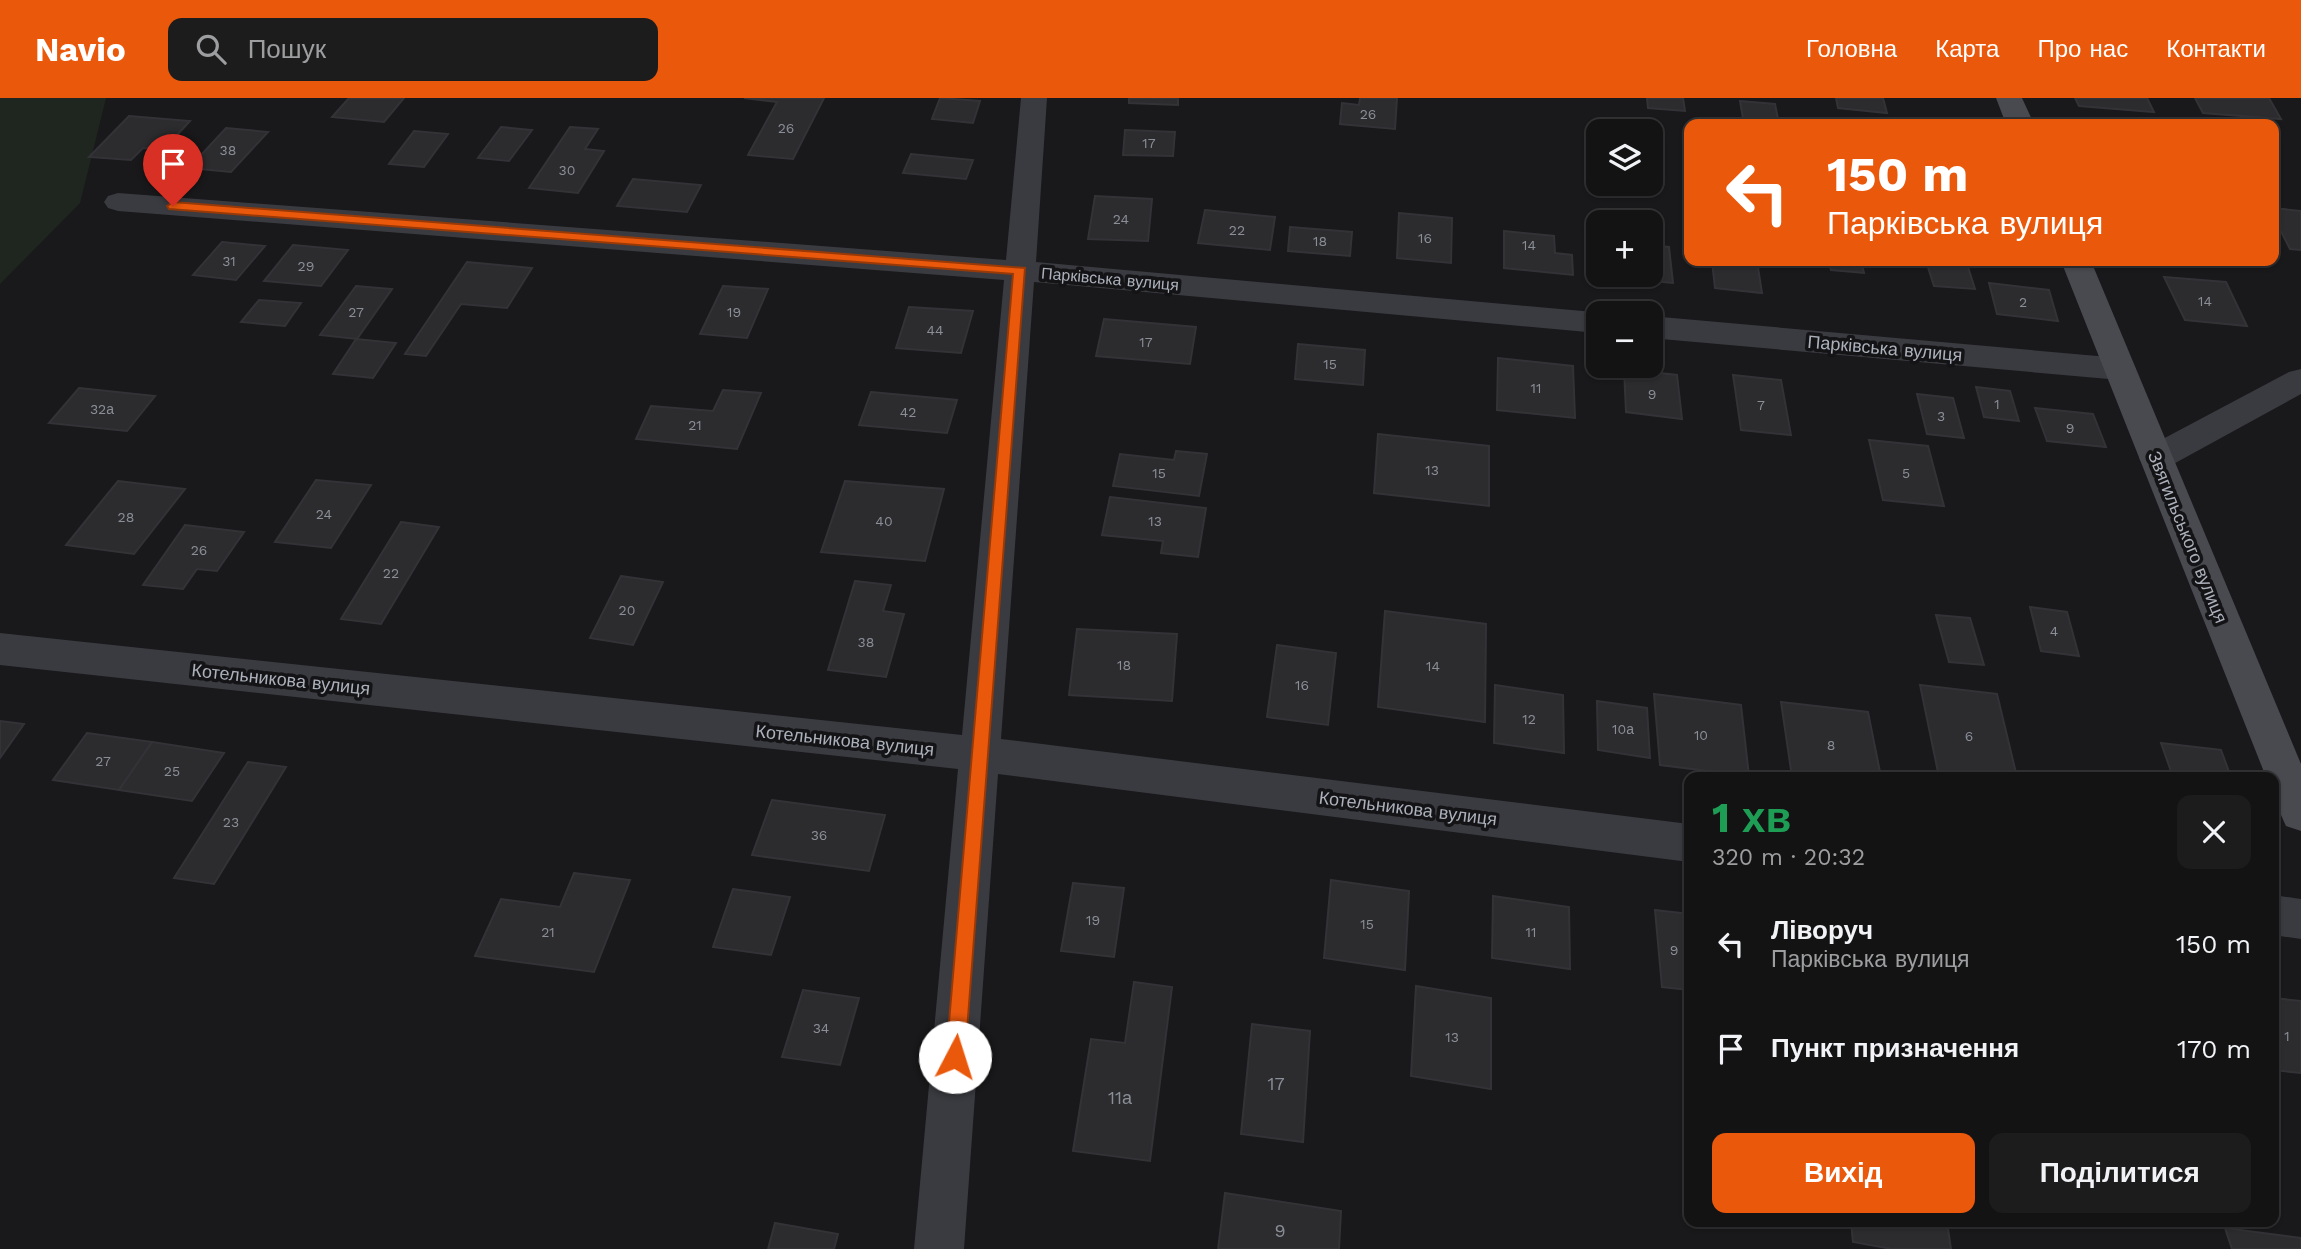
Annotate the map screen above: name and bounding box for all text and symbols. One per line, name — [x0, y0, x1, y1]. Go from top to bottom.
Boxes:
search box — [168, 18, 658, 81]
text: Navio — [35, 30, 126, 69]
icon: search — [192, 30, 230, 68]
text: Пошук — [248, 34, 326, 64]
text: Головна — [1806, 35, 1897, 63]
text: Карта — [1935, 35, 1999, 63]
text: Про нас — [2037, 35, 2128, 63]
text: Контакти — [2166, 35, 2266, 63]
house number: 26 — [1360, 106, 1376, 122]
map controls — [1586, 119, 1663, 378]
button: layers — [1586, 119, 1663, 196]
house number: 26 — [778, 120, 794, 136]
pin — [143, 134, 203, 206]
house number: 17 — [1142, 135, 1156, 151]
house number: 38 — [220, 142, 236, 158]
icon: arrive — [154, 145, 192, 183]
text: 150 m — [1827, 145, 1968, 203]
icon: left — [1712, 147, 1803, 238]
house number: 30 — [559, 162, 575, 178]
text: Парківська вулиця — [1827, 204, 2103, 242]
button: + — [1586, 210, 1663, 287]
house number: 24 — [1113, 211, 1129, 227]
house number: 22 — [1229, 222, 1245, 238]
house number: 16 — [1418, 230, 1432, 246]
house number: 18 — [1313, 233, 1327, 249]
house number: 14 — [1522, 237, 1536, 253]
house number: 31 — [222, 253, 236, 269]
house number: 29 — [298, 258, 314, 274]
street label: Парківська вулиця — [1040, 264, 1180, 294]
house number: 14 — [2198, 293, 2212, 309]
house number: 2 — [2019, 294, 2027, 310]
button: − — [1586, 301, 1663, 378]
house number: 27 — [348, 304, 364, 320]
house number: 19 — [727, 304, 741, 320]
house number: 44 — [926, 322, 944, 338]
street label: Парківська вулиця — [1807, 331, 1963, 365]
house number: 17 — [1139, 334, 1153, 350]
house number: 15 — [1323, 356, 1337, 372]
house number: 11 — [1531, 380, 1541, 396]
house number: 9 — [1648, 386, 1656, 402]
house number: 1 — [1994, 396, 2000, 412]
house number: 7 — [1757, 397, 1765, 413]
house number: 32а — [90, 401, 114, 417]
house number: 42 — [900, 404, 916, 420]
house number: 3 — [1937, 408, 1945, 424]
house number: 21 — [688, 417, 702, 433]
house number: 9 — [2066, 420, 2074, 436]
street label: Звягильського вулиця — [2144, 448, 2232, 626]
house number: 13 — [1425, 462, 1439, 478]
house number: 15 — [1152, 465, 1166, 481]
house number: 5 — [1902, 465, 1910, 481]
house number: 24 — [316, 506, 332, 522]
house number: 28 — [118, 509, 134, 525]
house number: 40 — [875, 513, 893, 529]
house number: 13 — [1148, 513, 1162, 529]
house number: 26 — [191, 542, 207, 558]
house number: 22 — [383, 565, 399, 581]
house number: 20 — [619, 602, 635, 618]
house number: 4 — [2050, 623, 2058, 639]
house number: 38 — [858, 634, 874, 650]
house number: 18 — [1117, 657, 1131, 673]
house number: 14 — [1426, 658, 1440, 674]
street label: Котельникова вулиця — [191, 659, 371, 699]
house number: 16 — [1295, 677, 1309, 693]
house number: 12 — [1522, 711, 1536, 727]
street label: Котельникова вулиця — [755, 720, 935, 760]
house number: 10а — [1612, 721, 1634, 737]
house number: 10 — [1694, 727, 1708, 743]
house number: 6 — [1965, 728, 1973, 744]
house number: 8 — [1827, 737, 1835, 753]
house number: 27 — [95, 753, 111, 769]
house number: 25 — [164, 763, 180, 779]
street label: Котельникова вулиця — [1318, 787, 1498, 829]
text: 1 хв — [1712, 793, 1791, 842]
button: close — [2177, 795, 2251, 869]
house number: 23 — [223, 814, 239, 830]
house number: 36 — [811, 827, 827, 843]
text: 320 m · 20:32 — [1712, 844, 1865, 871]
house number: 19 — [1086, 912, 1100, 928]
text: Ліворуч — [1771, 915, 1873, 945]
house number: 15 — [1360, 916, 1374, 932]
house number: 21 — [541, 924, 555, 940]
house number: 11 — [1526, 924, 1536, 940]
icon: left — [1712, 925, 1750, 963]
text: 150 m — [2176, 929, 2251, 959]
house number: 9 — [1670, 942, 1678, 958]
text: Парківська вулиця — [1771, 946, 1970, 973]
house number: 34 — [813, 1020, 829, 1036]
position arrow — [918, 1020, 992, 1094]
house number: 1 — [2284, 1028, 2290, 1044]
house number: 13 — [1445, 1029, 1459, 1045]
icon: arrive — [1712, 1030, 1750, 1068]
text: Пункт призначення — [1771, 1033, 2019, 1063]
text: 170 m — [2177, 1034, 2251, 1064]
house number: 17 — [1267, 1073, 1285, 1094]
house number: 11а — [1108, 1087, 1133, 1108]
button: Вихід — [1712, 1133, 1975, 1213]
button: Поділитися — [1989, 1133, 2251, 1213]
house number: 9 — [1274, 1220, 1286, 1241]

